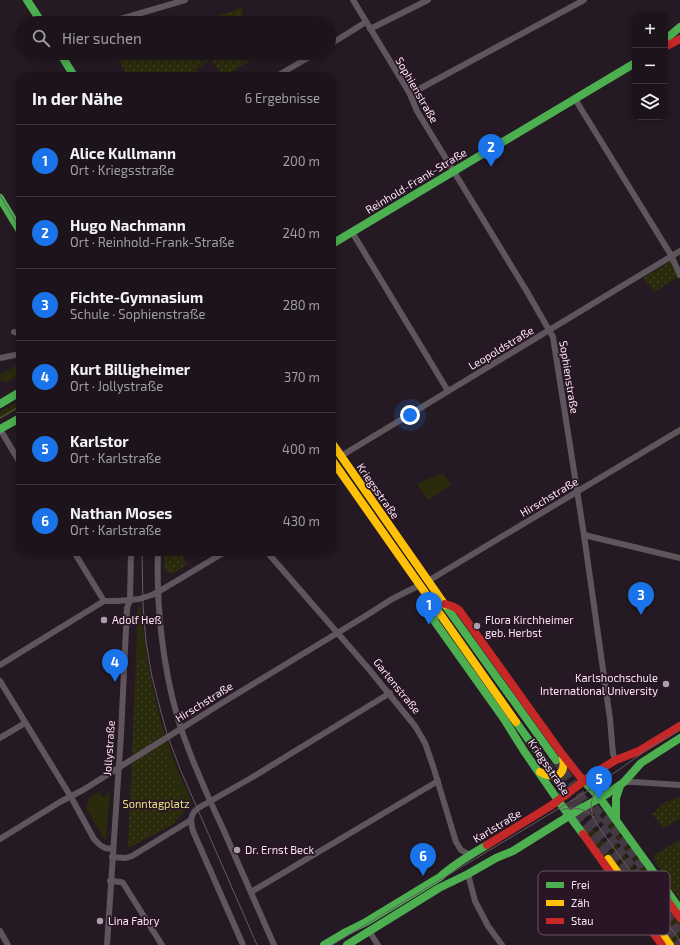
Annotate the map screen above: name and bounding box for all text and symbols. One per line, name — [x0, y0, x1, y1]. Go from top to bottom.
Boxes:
map controls — [632, 12, 668, 120]
button: + — [632, 12, 668, 48]
search box — [16, 16, 336, 60]
icon: search — [30, 27, 52, 49]
text: Hier suchen — [62, 29, 142, 47]
button: − — [632, 48, 668, 84]
street label: Sophienstraße — [393, 55, 442, 125]
button: layers — [632, 84, 668, 120]
text: In der Nähe — [32, 88, 123, 108]
text: 6 Ergebnisse — [245, 90, 320, 106]
pin: 2 — [478, 134, 504, 167]
text: Alice Kullmann — [70, 144, 176, 162]
street label: Reinhold-Frank-Straße — [363, 145, 469, 216]
text: 1 — [42, 153, 48, 169]
text: 200 m — [283, 153, 320, 169]
text: Ort · Kriegsstraße — [70, 162, 174, 178]
text: Hugo Nachmann — [70, 216, 186, 234]
text: 2 — [41, 225, 49, 241]
text: 240 m — [283, 225, 320, 241]
text: Ort · Reinhold-Frank-Straße — [70, 234, 234, 250]
text: Fichte-Gymnasium — [70, 288, 203, 306]
text: 3 — [41, 297, 49, 313]
text: 280 m — [283, 297, 320, 313]
text: Schule · Sophienstraße — [70, 306, 206, 322]
street label: Leopoldstraße — [466, 323, 536, 372]
street label: Sophienstraße — [557, 339, 582, 414]
text: Kurt Billigheimer — [70, 360, 190, 378]
text: 4 — [41, 369, 49, 385]
text: 370 m — [284, 369, 320, 385]
text: Ort · Jollystraße — [70, 378, 163, 394]
your location — [400, 405, 420, 425]
text: Karlstor — [70, 432, 129, 450]
text: 5 — [41, 441, 49, 457]
text: 400 m — [282, 441, 320, 457]
text: Ort · Karlstraße — [70, 450, 161, 466]
street label: Kriegsstraße — [354, 460, 402, 521]
street label: Hirschstraße — [517, 474, 580, 519]
text: Nathan Moses — [70, 504, 172, 522]
text: 6 — [41, 513, 49, 529]
text: 430 m — [283, 513, 320, 529]
text: Ort · Karlstraße — [70, 522, 161, 538]
pin: 3 — [628, 582, 654, 615]
pin: 1 — [416, 592, 442, 625]
place label: Adolf Heß — [112, 613, 162, 626]
place label: Flora Kirchheimer geb. Herbst — [485, 613, 574, 639]
marker: Adolf Heß — [99, 615, 109, 625]
marker: Flora Kirchheimer geb. Herbst — [472, 621, 482, 631]
pin: 4 — [102, 649, 128, 682]
street label: Gartenstraße — [371, 655, 424, 716]
place label: Karlshochschule International University — [540, 671, 658, 697]
street label: Hirschstraße — [173, 679, 235, 724]
marker: Karlshochschule International University — [661, 679, 671, 689]
street label: Jollystraße — [100, 720, 117, 776]
street label: Kriegsstraße — [526, 736, 573, 797]
pin: 5 — [586, 766, 612, 799]
park label: Sonntagplatz — [122, 797, 190, 810]
street label: Karlstraße — [470, 806, 523, 845]
place label: Dr. Ernst Beck — [245, 843, 314, 856]
pin: 6 — [410, 843, 436, 876]
marker: Dr. Ernst Beck — [232, 845, 242, 855]
legend — [538, 871, 670, 935]
text: Frei — [571, 878, 590, 891]
text: Zäh — [571, 896, 590, 909]
place label: Lina Fabry — [108, 914, 160, 927]
text: Stau — [571, 914, 594, 927]
marker: Lina Fabry — [95, 916, 105, 926]

